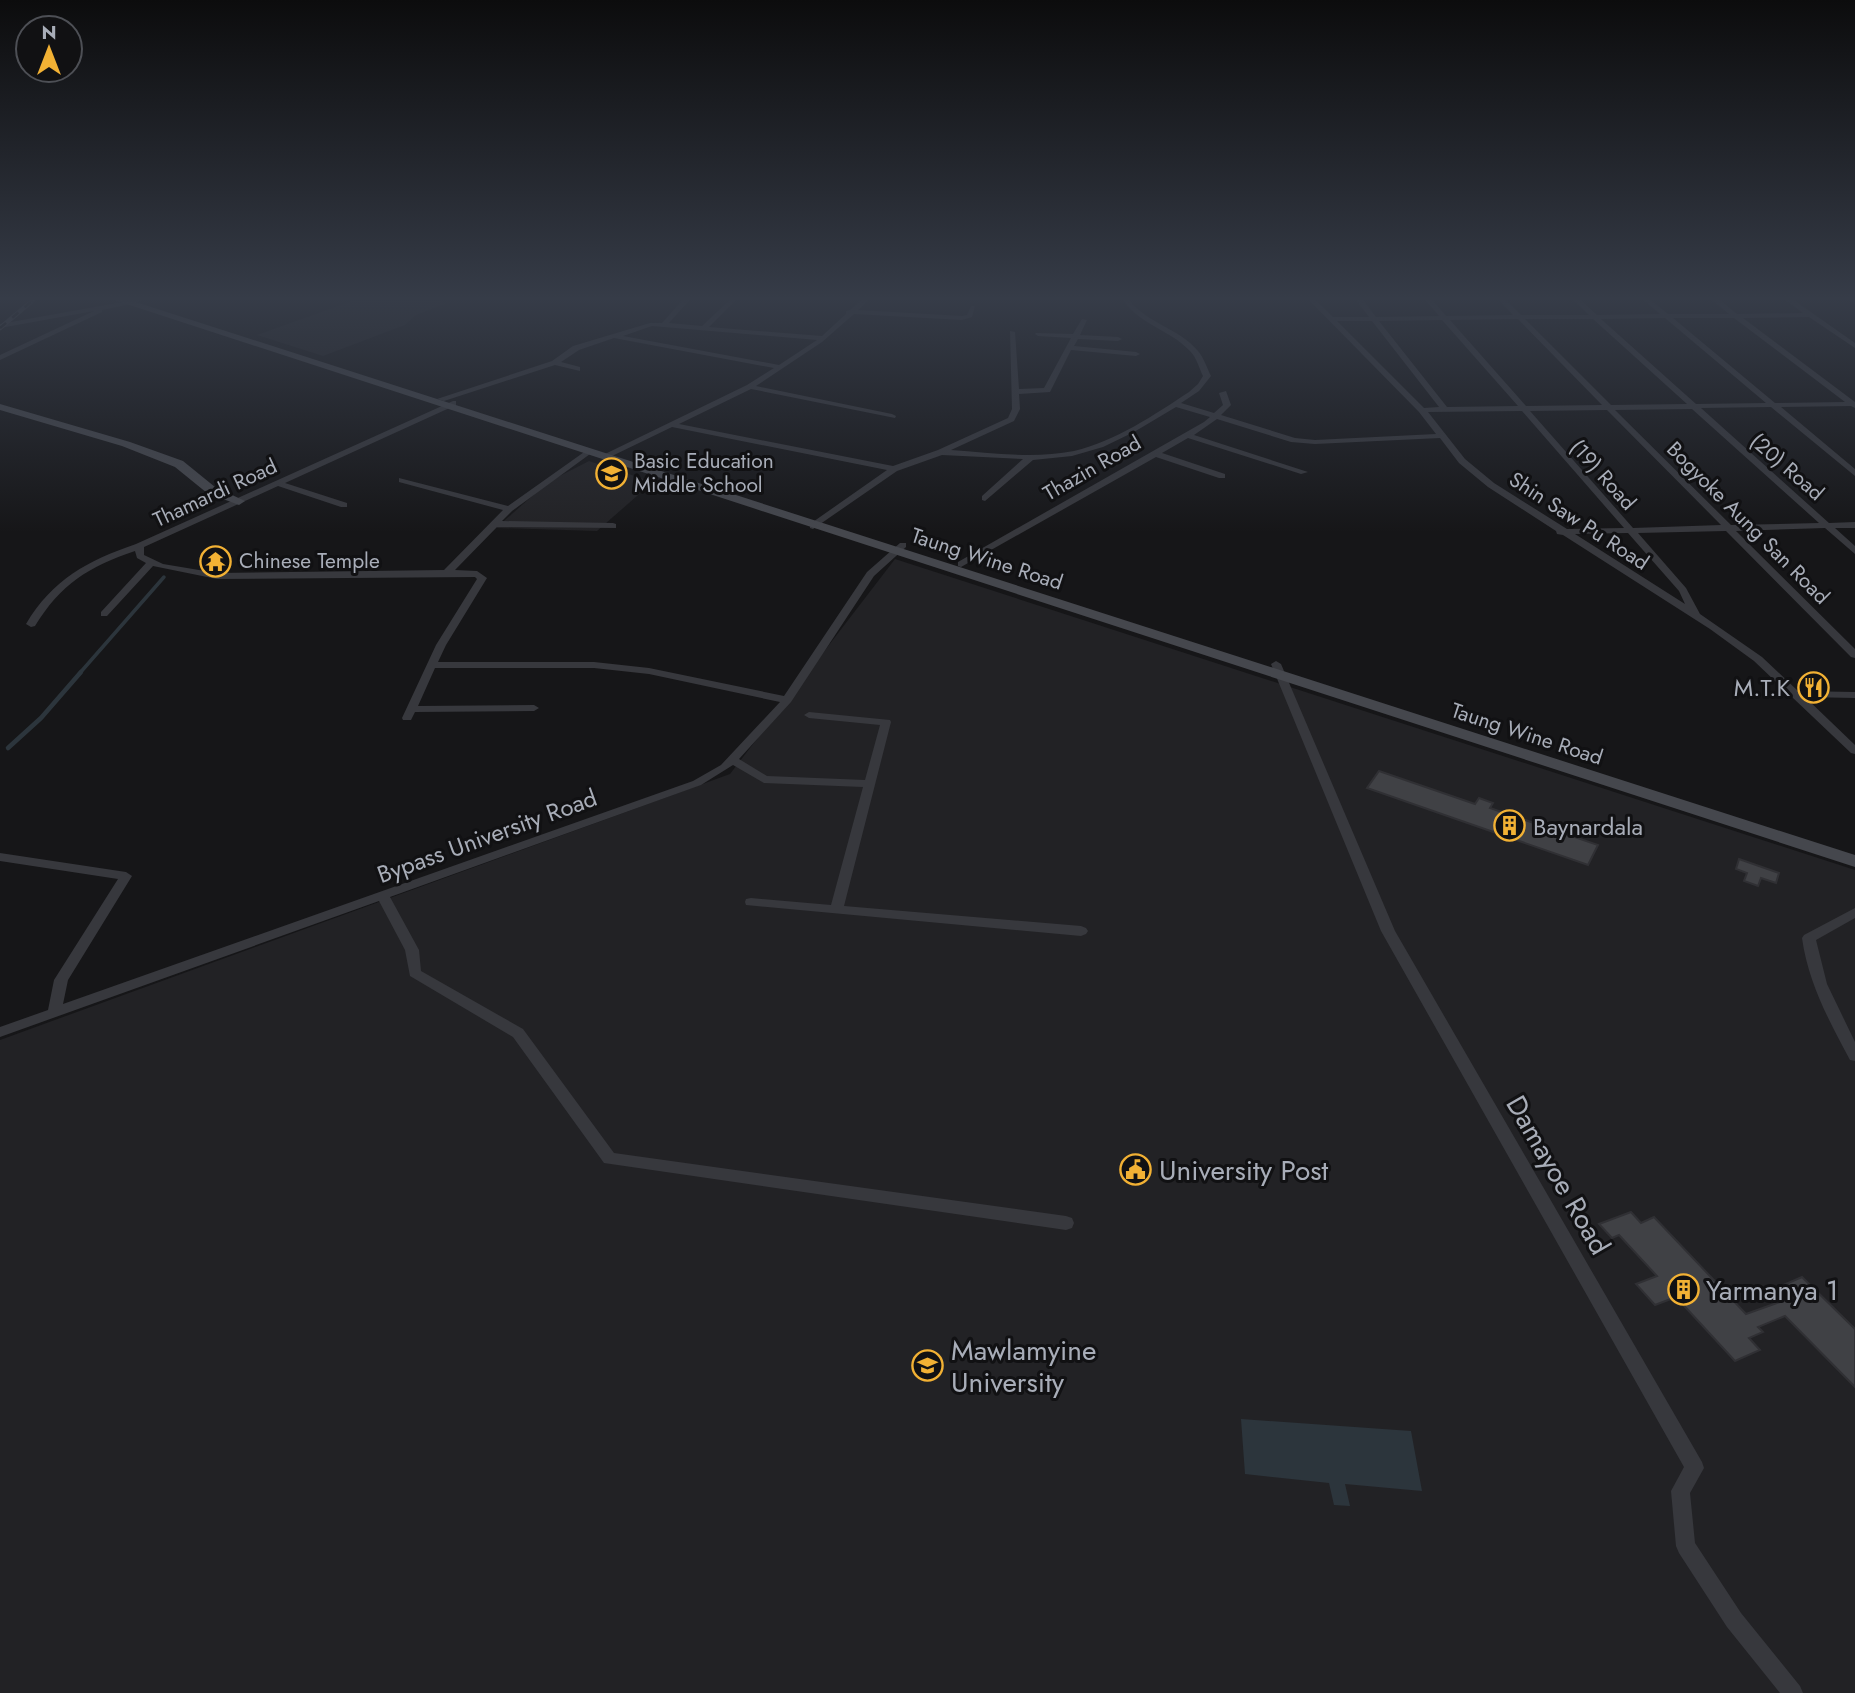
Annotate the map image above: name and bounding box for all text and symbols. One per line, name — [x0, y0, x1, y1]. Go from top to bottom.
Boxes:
north arrow — [14, 14, 84, 84]
text: N — [41, 19, 57, 46]
street label: (20) Road — [1744, 426, 1830, 508]
street label: Thazin Road — [1037, 428, 1147, 508]
street label: (19) Road — [1563, 433, 1643, 517]
street label: Bogyoke Aung San Road — [1660, 435, 1836, 611]
place label: Basic Education Middle School — [634, 446, 774, 500]
street label: Thamardi Road — [148, 451, 282, 535]
school or university icon: Basic Education Middle School — [594, 456, 628, 490]
street label: Shin Saw Pu Road — [1503, 465, 1655, 577]
street label: Taung Wine Road — [907, 520, 1067, 598]
temple icon: Chinese Temple — [199, 544, 233, 578]
place label: Chinese Temple — [239, 546, 380, 576]
place label: M.T.K — [1734, 670, 1790, 705]
restaurant icon: M.T.K — [1796, 670, 1830, 704]
street label: Taung Wine Road — [1447, 695, 1607, 773]
street label: Bypass University Road — [372, 780, 602, 892]
building icon: Baynardala — [1493, 809, 1527, 843]
place label: Baynardala — [1533, 809, 1643, 844]
street label: Damayoe Road — [1496, 1088, 1620, 1262]
place label: University Post — [1159, 1150, 1329, 1191]
public building icon: University Post — [1119, 1153, 1153, 1187]
place label: Yarmanya 1 — [1706, 1270, 1839, 1311]
building icon: Yarmanya 1 — [1666, 1273, 1700, 1307]
place label: Mawlamyine University — [951, 1330, 1096, 1403]
school or university icon: Mawlamyine University — [911, 1349, 945, 1383]

